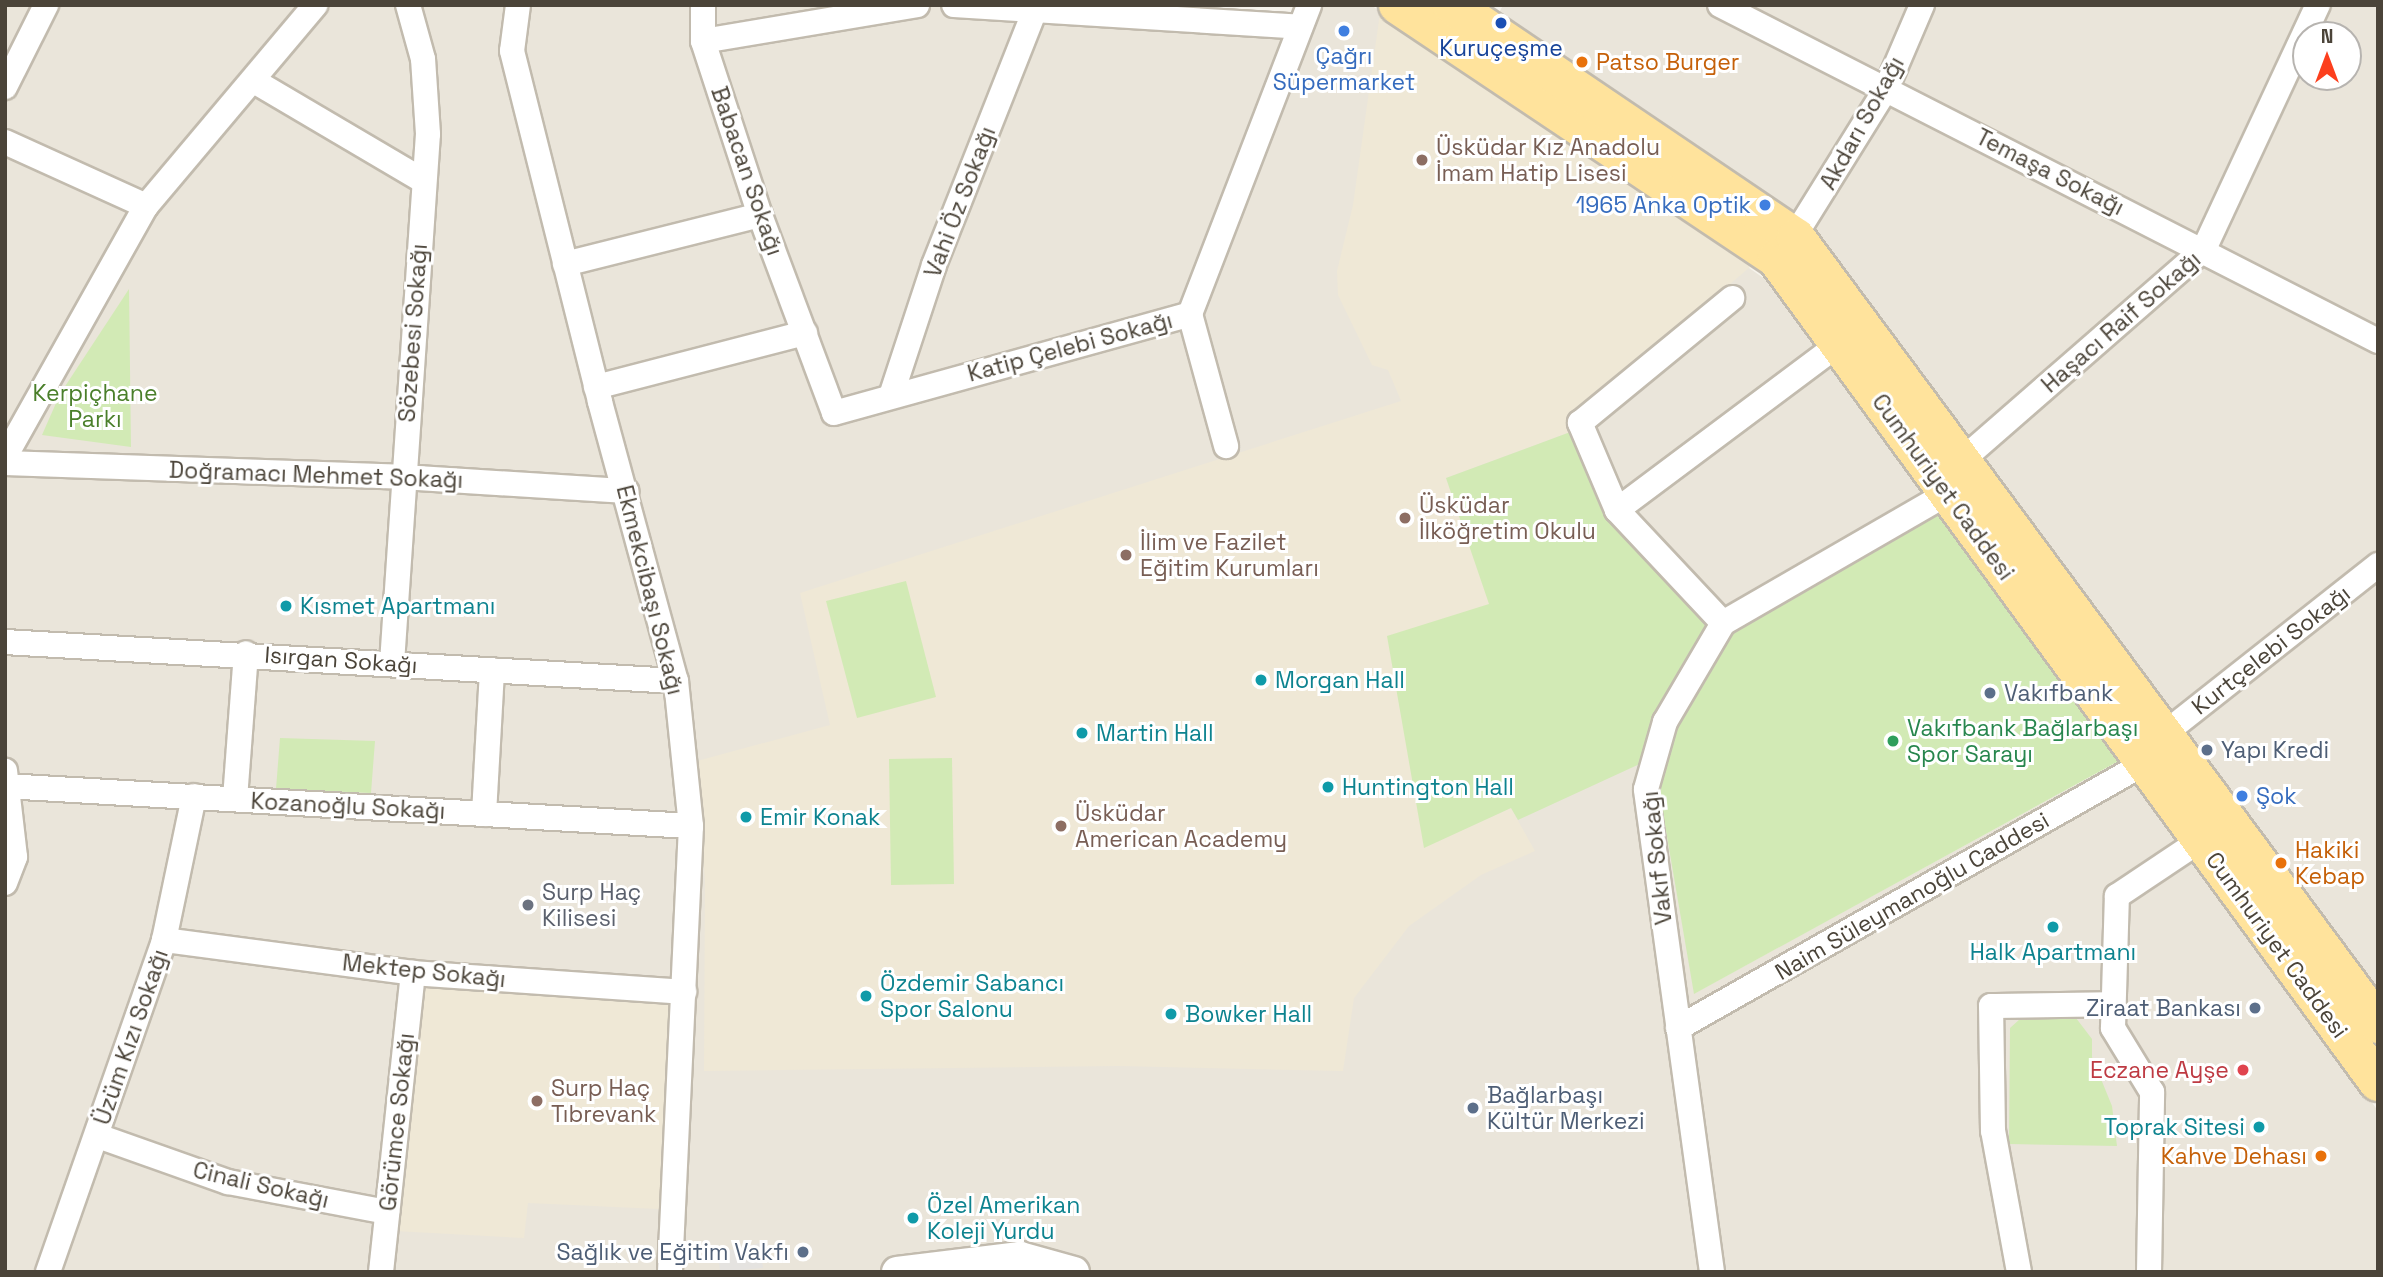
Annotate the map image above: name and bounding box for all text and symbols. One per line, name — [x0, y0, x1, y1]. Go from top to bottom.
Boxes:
marker: Kuruçeşme — [1493, 15, 1509, 31]
north arrow — [2292, 21, 2362, 91]
marker: Çağrı Süpermarket — [1336, 23, 1352, 39]
text: N — [2321, 24, 2333, 49]
place label: Kuruçeşme — [1439, 34, 1563, 62]
place label: Çağrı Süpermarket — [1273, 42, 1415, 96]
place label: Patso Burger — [1596, 48, 1739, 76]
street label: Akdarı Sokağı — [1814, 51, 1910, 195]
marker: Patso Burger — [1574, 54, 1590, 70]
street label: Babacan Sokağı — [705, 83, 789, 259]
street label: Vahi Öz Sokağı — [919, 123, 1001, 281]
street label: Temaşa Sokağı — [1971, 123, 2129, 221]
place label: Üsküdar Kız Anadolu İmam Hatip Lisesi — [1436, 133, 1660, 187]
marker: Üsküdar Kız Anadolu İmam Hatip Lisesi — [1414, 152, 1430, 168]
place label: 1965 Anka Optik — [1575, 191, 1751, 219]
marker: 1965 Anka Optik — [1757, 197, 1773, 213]
street label: Sözebesi Sokağı — [393, 243, 433, 423]
street label: Haşacı Raif Sokağı — [2036, 245, 2206, 399]
street label: Katip Çelebi Sokağı — [964, 306, 1176, 388]
park label: Kerpiçhane Parkı — [32, 379, 158, 433]
street label: Cumhuriyet Caddesi — [1866, 389, 2020, 585]
street label: Doğramacı Mehmet Sokağı — [168, 456, 464, 494]
street label: Ekmekcibaşı Sokağı — [611, 482, 689, 698]
place label: Üsküdar İlköğretim Okulu — [1419, 491, 1596, 545]
marker: Üsküdar İlköğretim Okulu — [1397, 510, 1413, 526]
place label: İlim ve Fazilet Eğitim Kurumları — [1140, 528, 1319, 582]
marker: İlim ve Fazilet Eğitim Kurumları — [1118, 547, 1134, 563]
street label: Kurtçelebi Sokağı — [2186, 580, 2356, 720]
place label: Kısmet Apartmanı — [300, 592, 496, 620]
marker: Kısmet Apartmanı — [278, 598, 294, 614]
street label: Isırgan Sokağı — [264, 641, 418, 679]
place label: Morgan Hall — [1275, 666, 1405, 694]
marker: Morgan Hall — [1253, 672, 1269, 688]
place label: Vakıfbank — [2004, 679, 2113, 707]
marker: Vakıfbank — [1982, 685, 1998, 701]
place label: Vakıfbank Bağlarbaşı Spor Sarayı — [1907, 714, 2138, 768]
place label: Martin Hall — [1096, 719, 1214, 747]
marker: Martin Hall — [1074, 725, 1090, 741]
marker: Vakıfbank Bağlarbaşı Spor Sarayı — [1885, 733, 1901, 749]
place label: Yapı Kredi — [2221, 736, 2329, 764]
marker: Yapı Kredi — [2199, 742, 2215, 758]
place label: Huntington Hall — [1342, 773, 1514, 801]
marker: Huntington Hall — [1320, 779, 1336, 795]
place label: Şok — [2256, 782, 2297, 810]
street label: Kozanoğlu Sokağı — [250, 787, 446, 825]
marker: Şok — [2234, 788, 2250, 804]
street label: Vakıf Sokağı — [1636, 790, 1678, 926]
place label: Üsküdar American Academy — [1075, 799, 1287, 853]
place label: Emir Konak — [760, 803, 880, 831]
street label: Naim Süleymanoğlu Caddesi — [1770, 806, 2054, 986]
marker: Emir Konak — [738, 809, 754, 825]
marker: Üsküdar American Academy — [1053, 818, 1069, 834]
place label: Hakiki Kebap — [2295, 836, 2365, 890]
street label: Cumhuriyet Caddesi — [2200, 847, 2354, 1043]
marker: Hakiki Kebap — [2273, 855, 2289, 871]
place label: Surp Haç Kilisesi — [542, 878, 641, 932]
marker: Surp Haç Kilisesi — [520, 897, 536, 913]
marker: Halk Apartmanı — [2045, 919, 2061, 935]
place label: Halk Apartmanı — [1970, 938, 2136, 966]
street label: Üzüm Kızı Sokağı — [88, 946, 174, 1128]
street label: Mektep Sokağı — [341, 949, 507, 993]
place label: Özdemir Sabancı Spor Salonu — [880, 969, 1064, 1023]
marker: Özdemir Sabancı Spor Salonu — [858, 988, 874, 1004]
place label: Ziraat Bankası — [2086, 994, 2241, 1022]
place label: Bowker Hall — [1185, 1000, 1312, 1028]
marker: Ziraat Bankası — [2247, 1000, 2263, 1016]
marker: Bowker Hall — [1163, 1006, 1179, 1022]
street label: Görümce Sokağı — [374, 1032, 420, 1212]
place label: Eczane Ayşe — [2090, 1056, 2229, 1084]
marker: Eczane Ayşe — [2235, 1062, 2251, 1078]
place label: Surp Haç Tıbrevank — [551, 1074, 656, 1128]
place label: Bağlarbaşı Kültür Merkezi — [1487, 1081, 1645, 1135]
marker: Surp Haç Tıbrevank — [529, 1093, 545, 1109]
marker: Bağlarbaşı Kültür Merkezi — [1465, 1100, 1481, 1116]
place label: Toprak Sitesi — [2104, 1113, 2245, 1141]
marker: Toprak Sitesi — [2251, 1119, 2267, 1135]
place label: Kahve Dehası — [2161, 1142, 2307, 1170]
marker: Kahve Dehası — [2313, 1148, 2329, 1164]
street label: Cinali Sokağı — [190, 1156, 332, 1214]
place label: Özel Amerikan Koleji Yurdu — [927, 1191, 1081, 1245]
marker: Özel Amerikan Koleji Yurdu — [905, 1210, 921, 1226]
place label: Sağlık ve Eğitim Vakfı — [556, 1238, 789, 1266]
marker: Sağlık ve Eğitim Vakfı — [795, 1244, 811, 1260]

